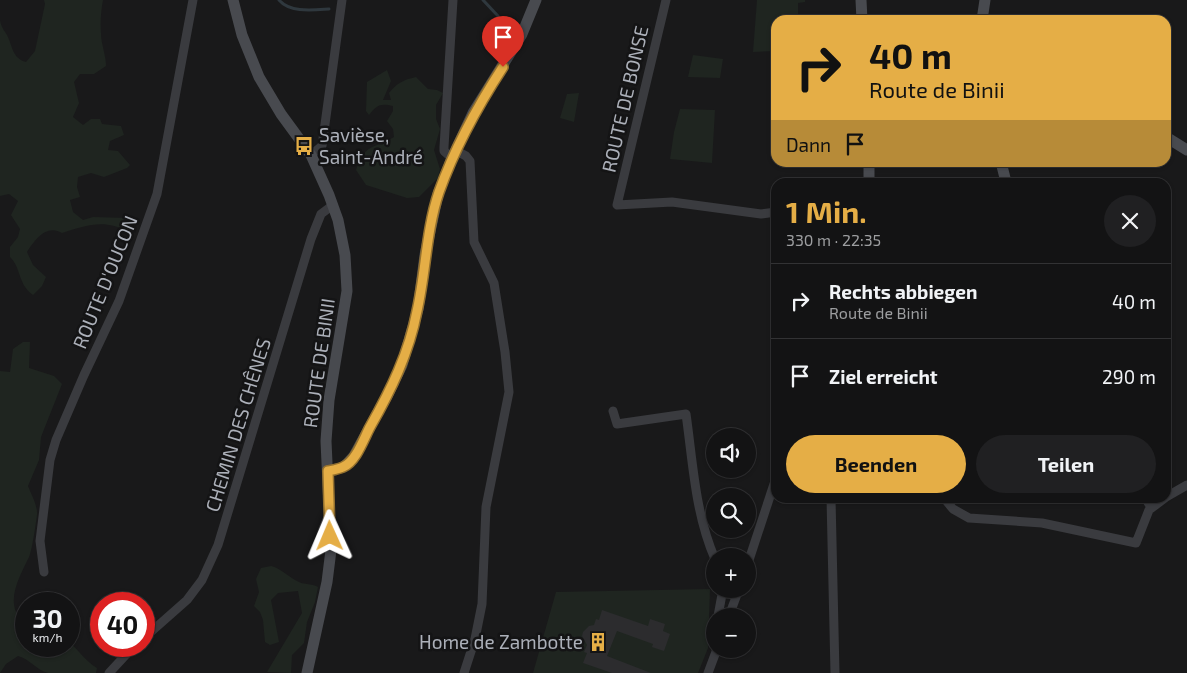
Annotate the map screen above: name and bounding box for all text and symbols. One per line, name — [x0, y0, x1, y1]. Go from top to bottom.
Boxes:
pin — [482, 16, 524, 67]
icon: arrive — [489, 23, 517, 51]
street label: ROUTE DE BONSE — [596, 23, 653, 174]
text: 40 m — [869, 34, 952, 76]
icon: right — [786, 35, 851, 100]
text: Route de Binii — [869, 76, 1005, 102]
place label: Savièse, Saint-André — [319, 123, 423, 168]
icon: arrive — [841, 130, 869, 158]
text: Dann — [786, 133, 831, 156]
bus stop icon: Savièse, Saint-André — [293, 135, 315, 157]
text: 1 Min. — [786, 193, 867, 229]
button: close — [1104, 195, 1156, 247]
street label: ROUTE D'OUCON — [67, 212, 142, 352]
text: 330 m · 22:35 — [786, 230, 881, 249]
text: Rechts abbiegen — [829, 280, 977, 303]
icon: right — [786, 287, 814, 315]
text: 40 m — [1112, 290, 1156, 313]
street label: ROUTE DE BINII — [298, 297, 339, 429]
text: Route de Binii — [829, 303, 928, 322]
street label: CHEMIN DES CHÊNES — [200, 335, 275, 515]
icon: arrive — [786, 362, 814, 390]
text: Ziel erreicht — [829, 365, 938, 388]
text: 290 m — [1102, 365, 1156, 388]
map controls — [706, 428, 756, 658]
button: sound — [706, 428, 756, 478]
button: Beenden — [786, 435, 966, 493]
button: Teilen — [976, 435, 1156, 493]
button: search — [706, 488, 756, 538]
position arrow — [303, 509, 355, 561]
button: + — [706, 548, 756, 598]
speed limit sign: 40 — [90, 592, 155, 657]
text: 30 — [33, 603, 62, 633]
button: − — [706, 608, 756, 658]
text: km/h — [33, 630, 62, 644]
place label: Home de Zambotte — [419, 630, 583, 653]
building icon: Home de Zambotte — [587, 631, 609, 653]

